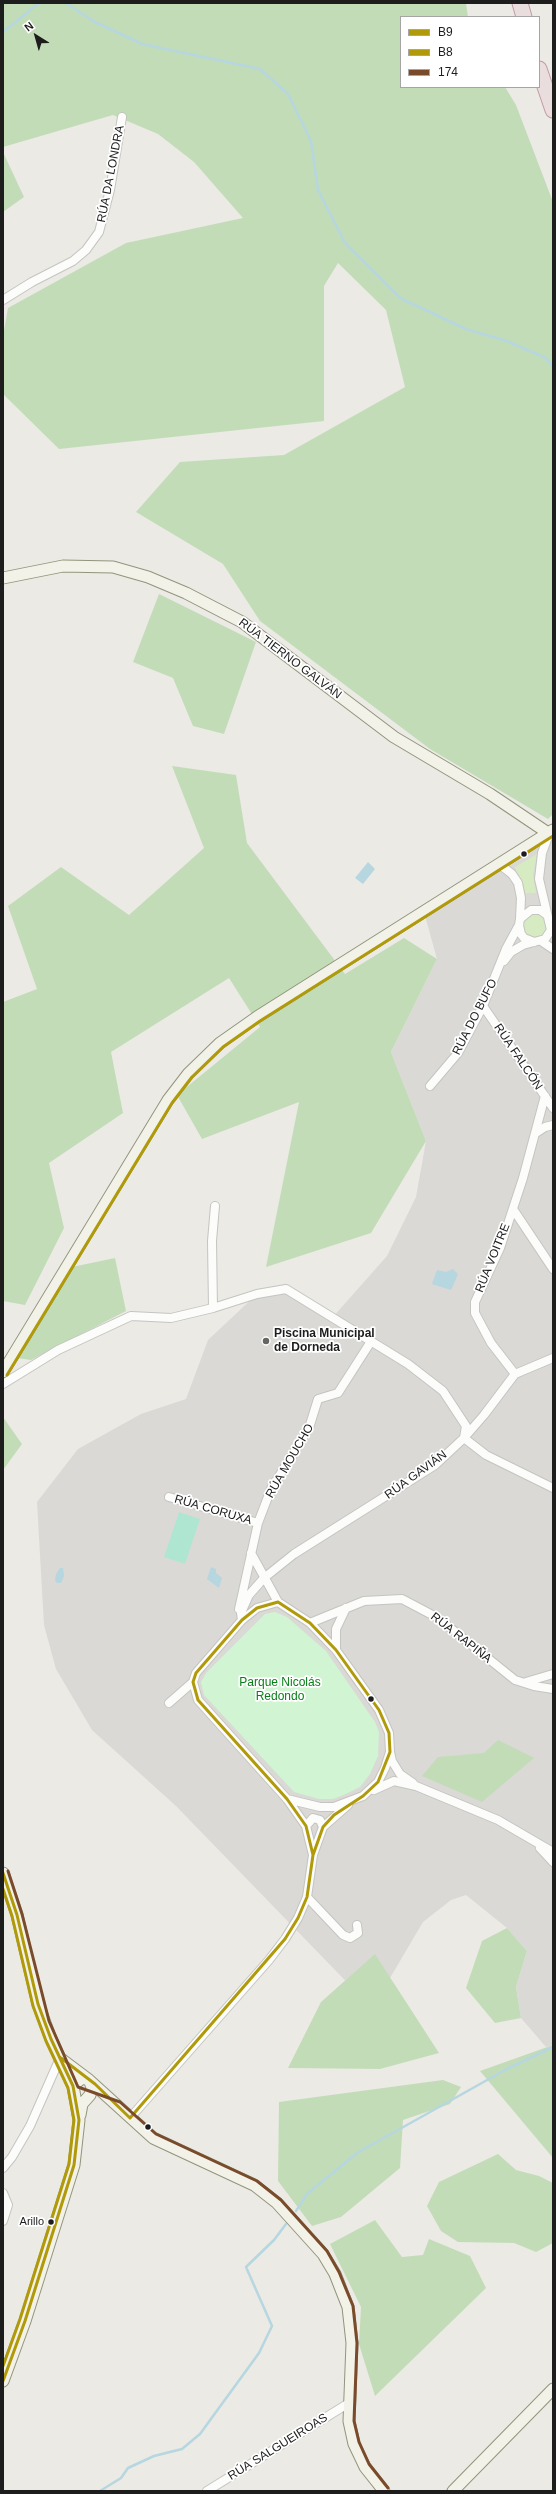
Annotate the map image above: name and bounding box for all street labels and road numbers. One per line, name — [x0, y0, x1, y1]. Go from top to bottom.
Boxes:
street label: RÚA DA LONDRA — [95, 124, 127, 224]
street label: RÚA TIERNO GALVÁN — [236, 616, 344, 702]
street label: RÚA DO BUFO — [450, 977, 500, 1057]
street label: RÚA FALCÓN — [491, 1021, 545, 1093]
street label: RÚA VOITRE — [473, 1221, 513, 1295]
street label: RÚA MOUCHO — [263, 1421, 317, 1501]
street label: RÚA GAVIÁN — [382, 1448, 450, 1502]
street label: RÚA CORUXA — [173, 1492, 253, 1528]
street label: RÚA RAPIÑA — [428, 1610, 494, 1666]
street label: RÚA SALGUEIROAS — [226, 2411, 330, 2483]

